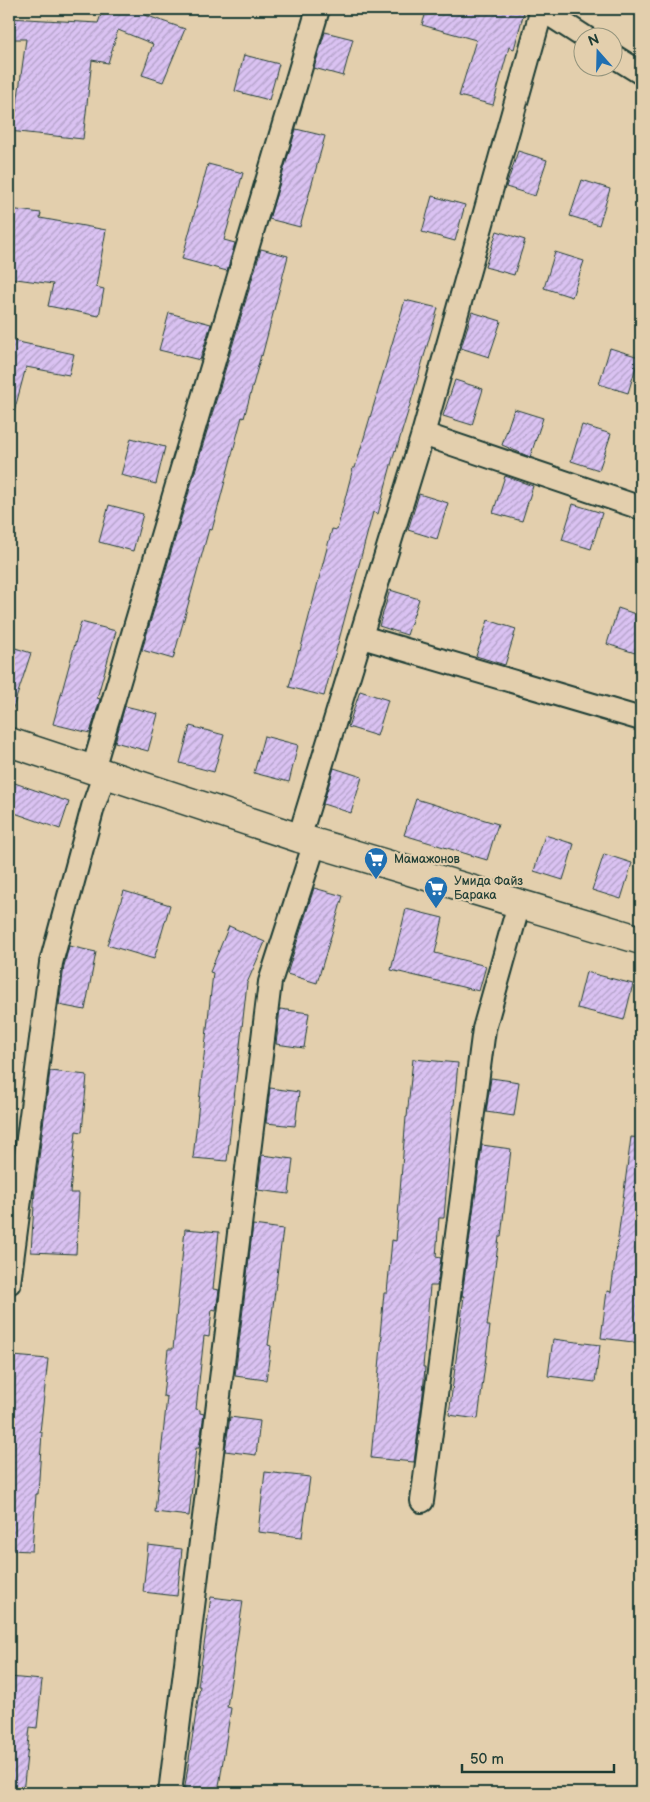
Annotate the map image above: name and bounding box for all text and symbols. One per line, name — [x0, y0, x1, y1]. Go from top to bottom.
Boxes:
north arrow — [572, 28, 622, 78]
text: N — [586, 30, 602, 50]
supermarket icon: Мамажонов — [363, 846, 389, 880]
place label: Мамажонов — [394, 852, 461, 867]
place label: Умида Файз Барака — [454, 874, 523, 903]
supermarket icon: Умида Файз Барака — [423, 875, 449, 909]
scale bar — [462, 1742, 615, 1774]
text: 50 m — [470, 1750, 504, 1769]

